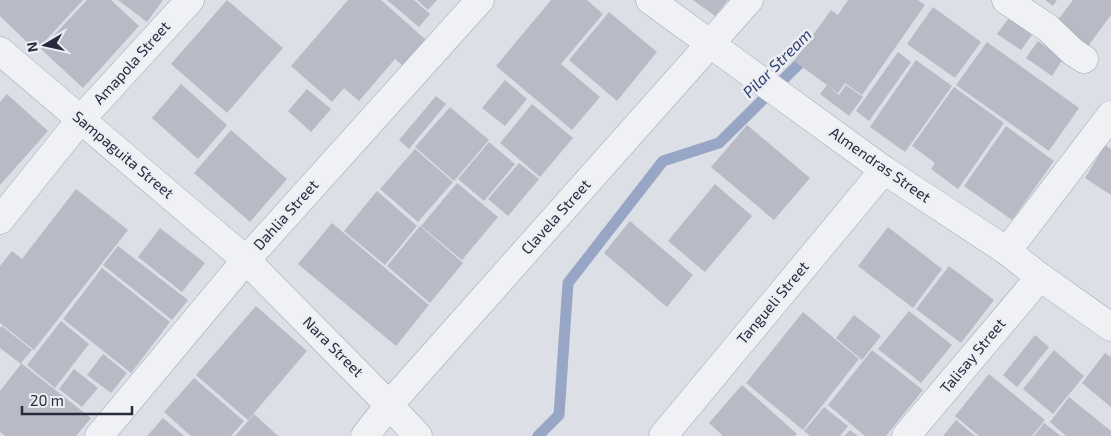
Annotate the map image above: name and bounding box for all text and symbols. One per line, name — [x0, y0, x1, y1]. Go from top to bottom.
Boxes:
street label: Amapola Street — [89, 17, 173, 108]
north arrow — [20, 20, 70, 70]
water label: Pilar Stream — [738, 24, 815, 101]
text: N — [22, 41, 41, 53]
street label: Sampaguita Street — [69, 107, 178, 202]
street label: Almendras Street — [827, 123, 935, 206]
street label: Dahlia Street — [249, 175, 322, 253]
street label: Clavela Street — [517, 175, 594, 258]
street label: Tangueli Street — [732, 257, 812, 347]
street label: Nara Street — [300, 312, 368, 380]
street label: Talisay Street — [936, 314, 1009, 396]
scale bar — [22, 384, 132, 416]
text: 20 m — [30, 391, 64, 409]

